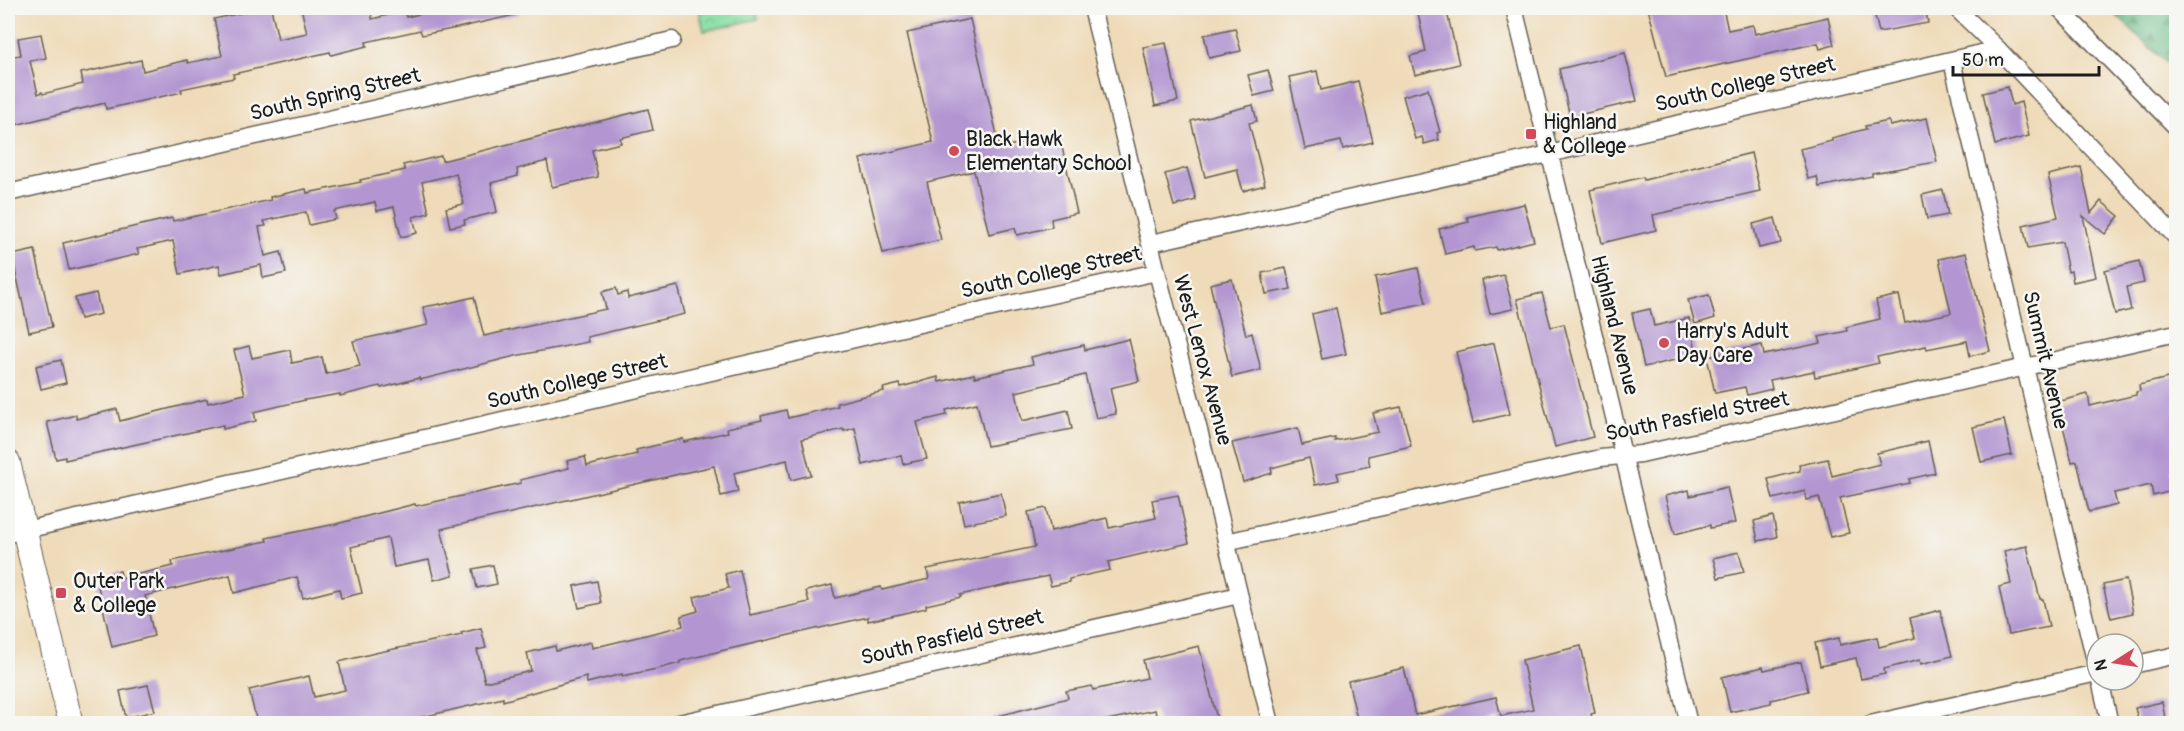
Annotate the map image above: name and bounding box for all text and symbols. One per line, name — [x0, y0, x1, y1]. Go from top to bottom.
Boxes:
scale bar — [1953, 39, 2098, 77]
text: 50 m — [1962, 49, 2004, 72]
street label: South College Street — [1652, 51, 1838, 118]
street label: South Spring Street — [247, 62, 423, 127]
place label: Highland & College — [1543, 109, 1627, 160]
place label: Black Hawk Elementary School — [966, 126, 1132, 177]
marker: Highland & College — [1524, 127, 1538, 141]
marker: Black Hawk Elementary School — [947, 144, 961, 158]
street label: South College Street — [958, 240, 1144, 305]
street label: Highland Avenue — [1584, 252, 1645, 398]
street label: West Lenox Avenue — [1167, 272, 1238, 449]
street label: Summit Avenue — [2017, 288, 2075, 432]
place label: Harry's Adult Day Care — [1676, 318, 1789, 369]
marker: Harry's Adult Day Care — [1657, 336, 1671, 350]
street label: South College Street — [484, 348, 670, 415]
street label: South Pasfield Street — [1603, 385, 1792, 448]
place label: Outer Park & College — [73, 568, 165, 619]
marker: Outer Park & College — [54, 586, 68, 600]
street label: South Pasfield Street — [858, 603, 1046, 672]
north arrow — [2085, 632, 2145, 692]
text: N — [2090, 657, 2112, 672]

